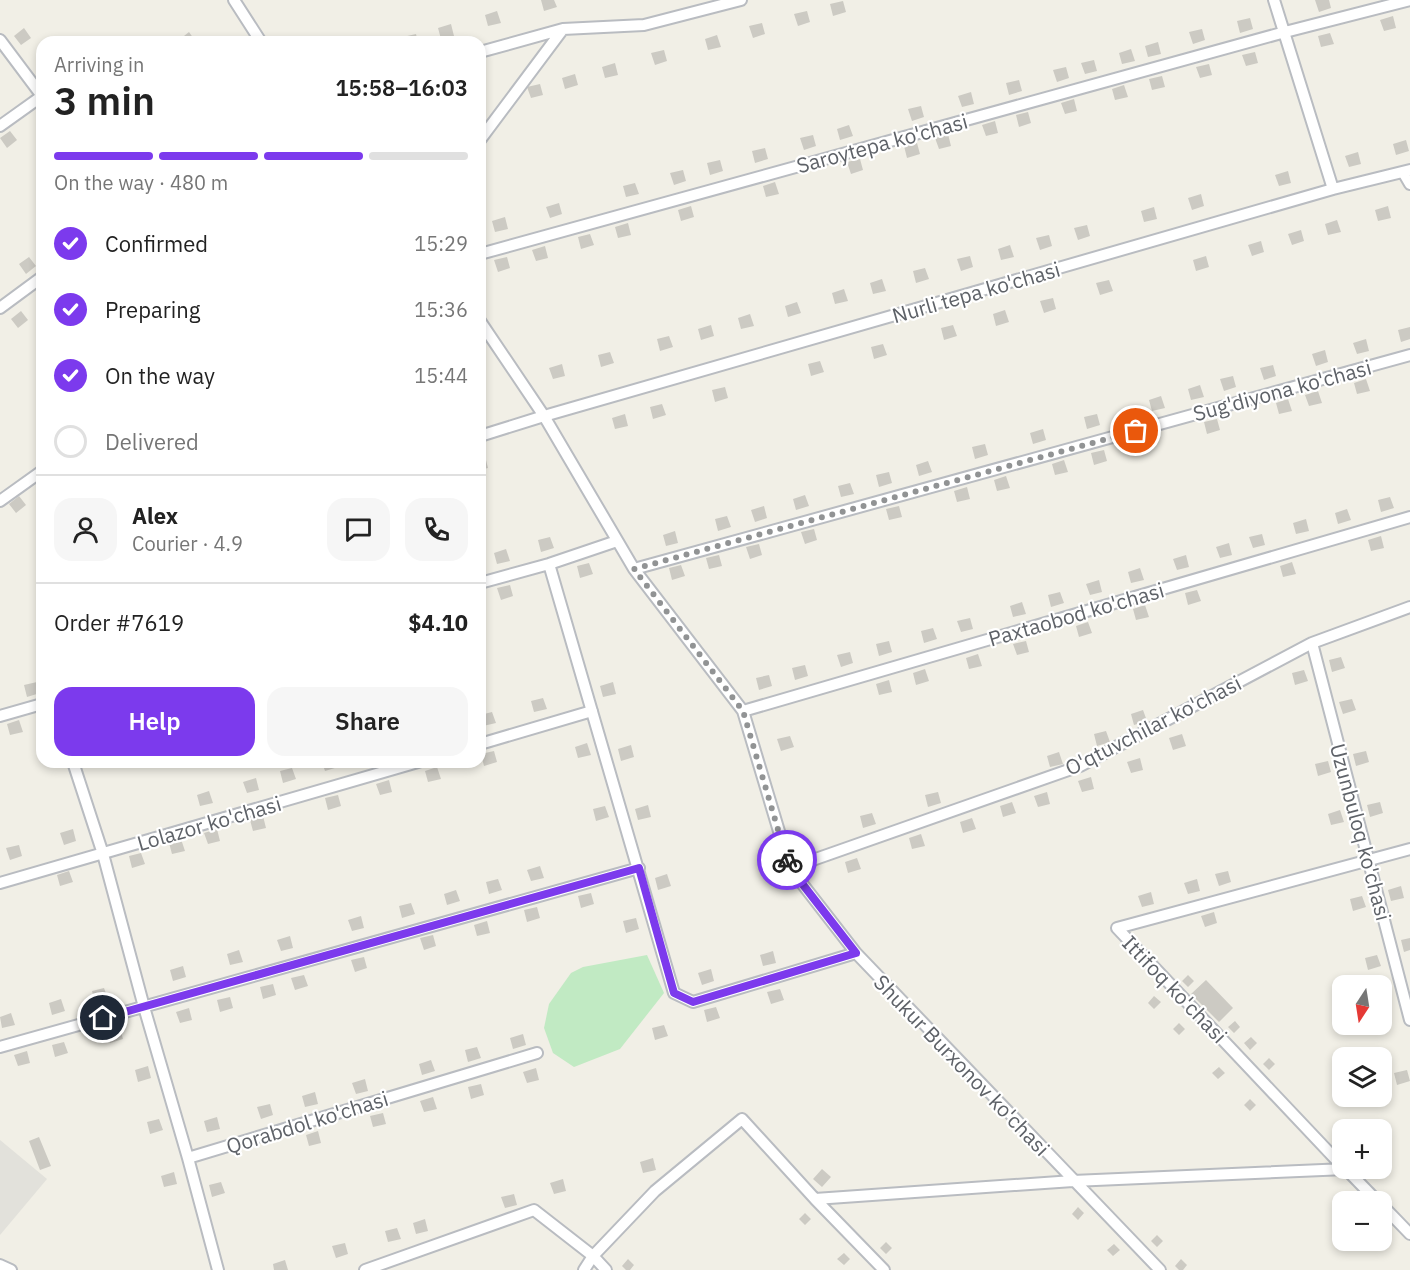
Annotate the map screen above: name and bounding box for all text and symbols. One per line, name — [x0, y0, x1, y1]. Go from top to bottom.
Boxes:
text: Arriving in — [54, 51, 144, 78]
text: 15:58–16:03 — [335, 73, 468, 102]
text: 3 min — [54, 75, 155, 126]
street label: Saroytepa ko'chasi — [793, 107, 971, 179]
text: On the way · 480 m — [54, 169, 228, 196]
icon: check — [54, 227, 87, 260]
text: Confirmed — [105, 229, 208, 258]
text: 15:29 — [414, 230, 468, 257]
street label: Nurli tepa ko'chasi — [889, 255, 1063, 329]
icon: check — [54, 293, 87, 326]
text: Preparing — [105, 295, 200, 324]
text: 15:36 — [414, 296, 468, 323]
street label: Sug'diyona ko'chasi — [1190, 353, 1374, 427]
icon: check — [54, 359, 87, 392]
text: On the way — [105, 361, 215, 390]
text: 15:44 — [414, 362, 468, 389]
pin — [1110, 405, 1161, 456]
icon: bag — [1119, 414, 1152, 447]
text: Delivered — [105, 427, 199, 456]
button: person — [54, 498, 117, 561]
button: chat — [327, 498, 390, 561]
button: phone — [405, 498, 468, 561]
text: Alex — [132, 501, 178, 530]
text: Courier · 4.9 — [132, 530, 243, 557]
street label: Paxtaobod ko'chasi — [985, 576, 1167, 652]
text: Order #7619 — [54, 608, 184, 637]
text: $4.10 — [408, 608, 468, 637]
street label: O'qtuvchilar ko'chasi — [1060, 668, 1246, 782]
button: Help — [54, 687, 255, 756]
button: Share — [267, 687, 468, 756]
street label: Uzunbuloq ko'chasi — [1324, 740, 1398, 924]
street label: Lolazor ko'chasi — [134, 789, 284, 857]
courier — [757, 830, 817, 890]
icon: bike — [771, 844, 804, 877]
street label: Ittifoq ko'chasi — [1116, 929, 1234, 1049]
street label: Shukur Burxonov ko'chasi — [868, 968, 1056, 1162]
north arrow — [1332, 975, 1392, 1035]
map controls — [1332, 975, 1392, 1251]
pin — [77, 992, 128, 1043]
icon: home — [86, 1001, 119, 1034]
button: layers — [1332, 1047, 1392, 1107]
street label: Qorabdol ko'chasi — [223, 1084, 391, 1160]
button: + — [1332, 1119, 1392, 1179]
button: − — [1332, 1191, 1392, 1251]

